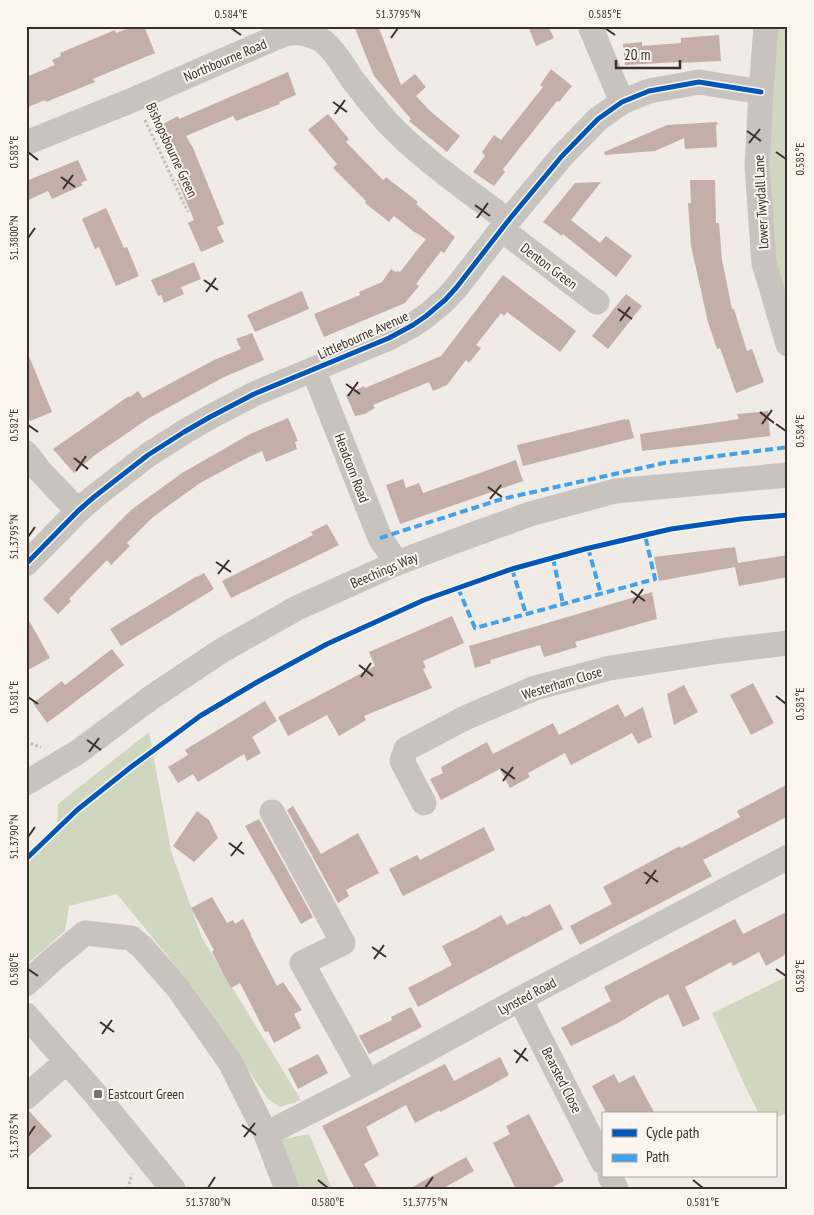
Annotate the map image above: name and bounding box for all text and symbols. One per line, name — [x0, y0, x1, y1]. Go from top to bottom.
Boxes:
text: 0.584°E — [215, 6, 248, 21]
text: 51.3795°N — [375, 6, 421, 21]
text: 0.585°E — [589, 6, 622, 21]
street label: Northbourne Road — [181, 34, 269, 86]
scale bar — [616, 38, 680, 70]
text: 20 m — [624, 45, 650, 64]
street label: Bishopsbourne Green — [142, 100, 202, 200]
text: 0.583°E — [6, 136, 21, 169]
text: 0.585°E — [792, 143, 807, 176]
street label: Lower Twydall Lane — [750, 154, 772, 250]
text: 51.3800°N — [6, 215, 21, 261]
street label: Denton Green — [517, 239, 581, 293]
street label: Littlebourne Avenue — [315, 307, 411, 363]
text: 0.582°E — [6, 409, 21, 442]
text: 0.584°E — [792, 415, 807, 448]
street label: Headcorn Road — [331, 431, 373, 505]
text: 51.3795°N — [6, 514, 21, 560]
street label: Beechings Way — [348, 547, 421, 592]
street label: Westerham Close — [520, 662, 604, 704]
text: 0.581°E — [6, 681, 21, 714]
text: 0.583°E — [792, 688, 807, 721]
text: 51.3790°N — [6, 814, 21, 860]
text: 0.580°E — [6, 953, 21, 986]
text: 0.582°E — [792, 960, 807, 993]
street label: Lynsted Road — [495, 973, 559, 1019]
street label: Bearsted Close — [538, 1044, 586, 1116]
place label: Eastcourt Green — [108, 1085, 184, 1103]
marker: Eastcourt Green — [92, 1088, 104, 1100]
legend — [602, 1112, 776, 1178]
text: 51.3785°N — [6, 1113, 21, 1159]
text: Cycle path — [646, 1123, 699, 1142]
text: Path — [646, 1147, 669, 1166]
text: 51.3780°N — [185, 1194, 231, 1209]
text: 0.580°E — [312, 1194, 345, 1209]
text: 51.3775°N — [402, 1194, 448, 1209]
text: 0.581°E — [687, 1194, 720, 1209]

